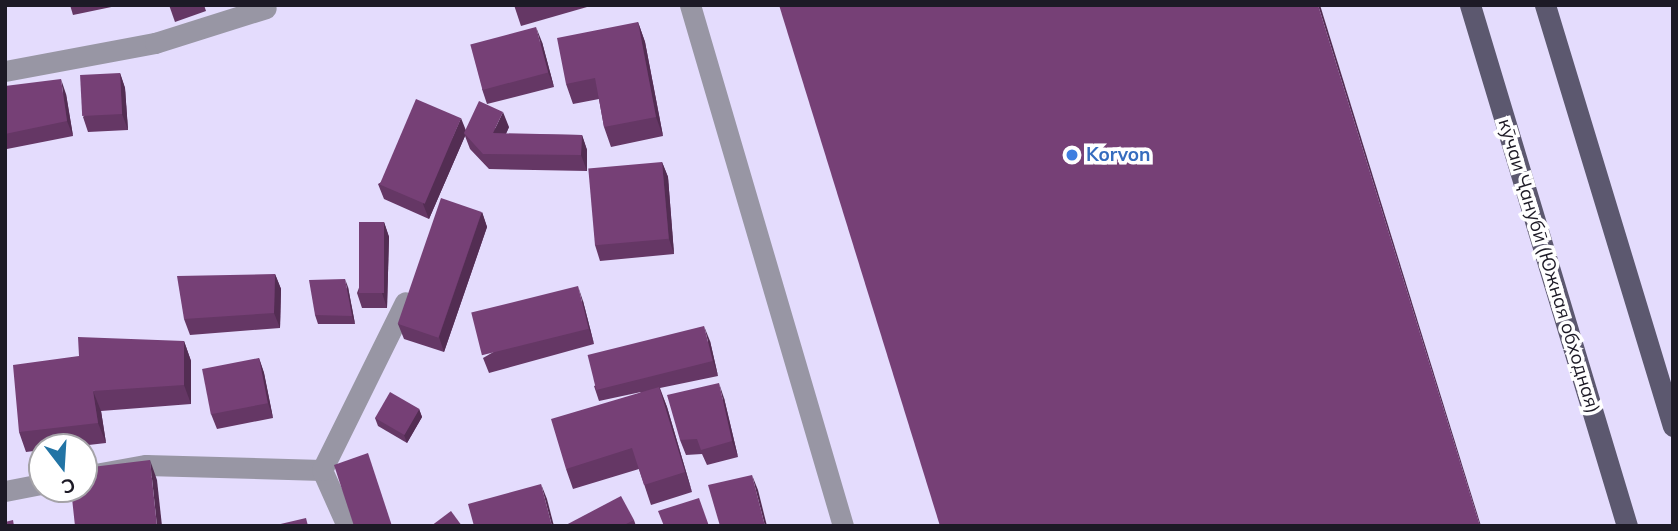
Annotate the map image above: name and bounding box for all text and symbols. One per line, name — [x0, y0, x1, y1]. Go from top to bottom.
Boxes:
street label: кӯчаи Ҷанубӣ (Южная обходная) — [1493, 116, 1605, 416]
place label: Korvon — [1086, 144, 1151, 166]
marker: Korvon — [1064, 147, 1080, 163]
north arrow — [28, 433, 98, 503]
text: С — [59, 473, 78, 500]

